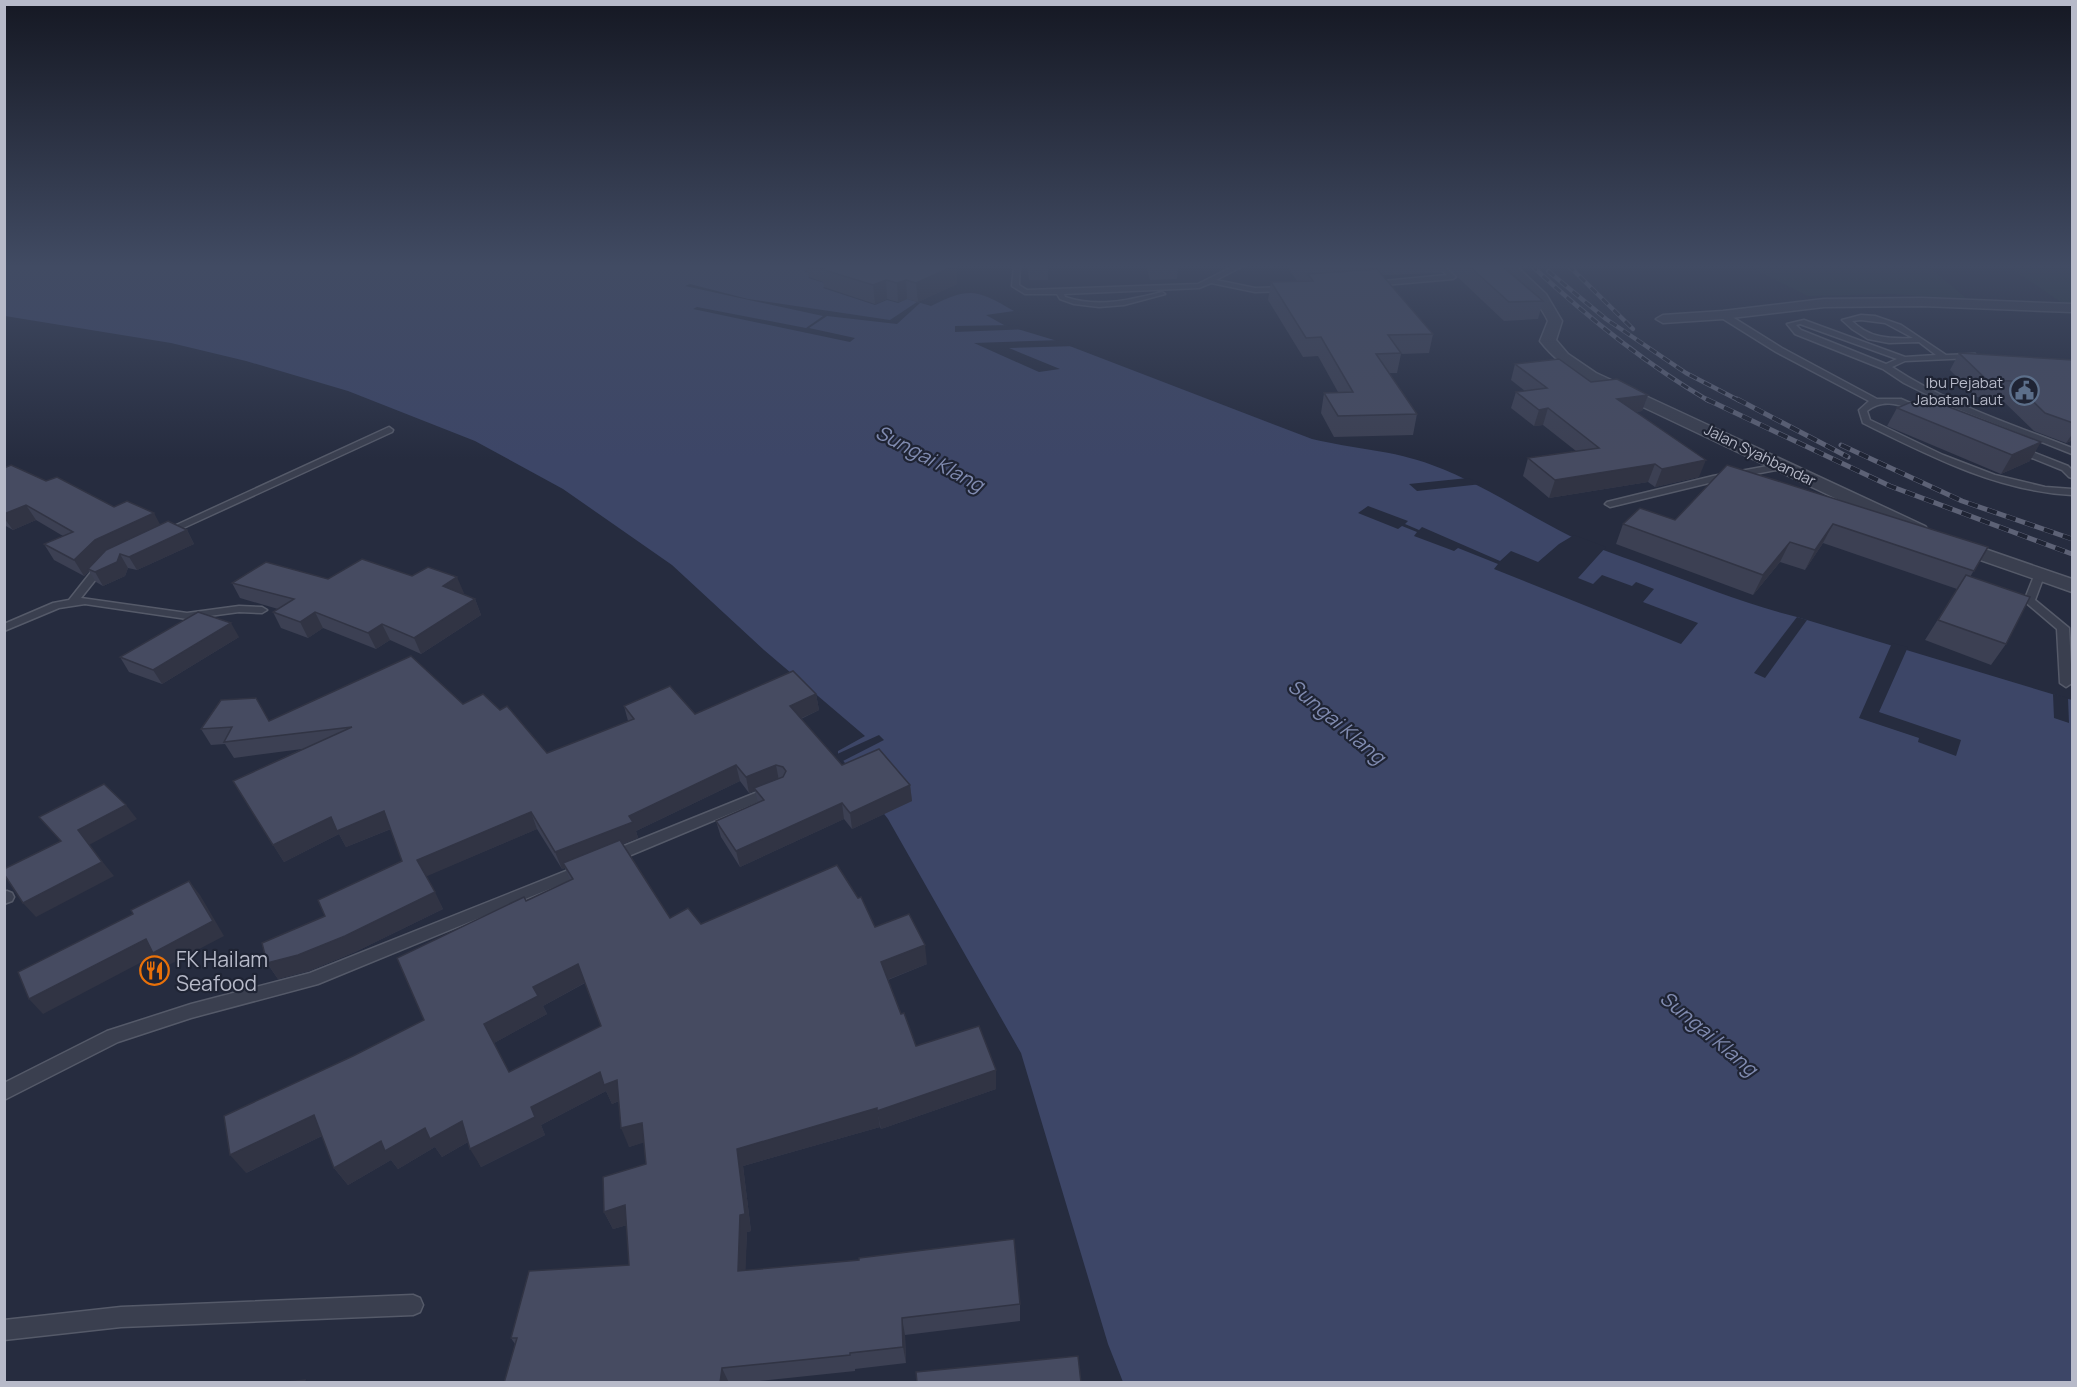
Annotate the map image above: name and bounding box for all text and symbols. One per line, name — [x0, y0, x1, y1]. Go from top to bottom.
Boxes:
place label: Ibu Pejabat Jabatan Laut — [1913, 372, 2003, 410]
public building icon: Ibu Pejabat Jabatan Laut — [2008, 375, 2040, 407]
water label: Sungai Klang — [871, 418, 991, 499]
street label: Jalan Syahbandar — [1701, 419, 1820, 491]
water label: Sungai Klang — [1283, 672, 1393, 771]
place label: FK Hailam Seafood — [176, 945, 268, 997]
restaurant icon: FK Hailam Seafood — [139, 955, 171, 987]
water label: Sungai Klang — [1655, 984, 1765, 1083]

